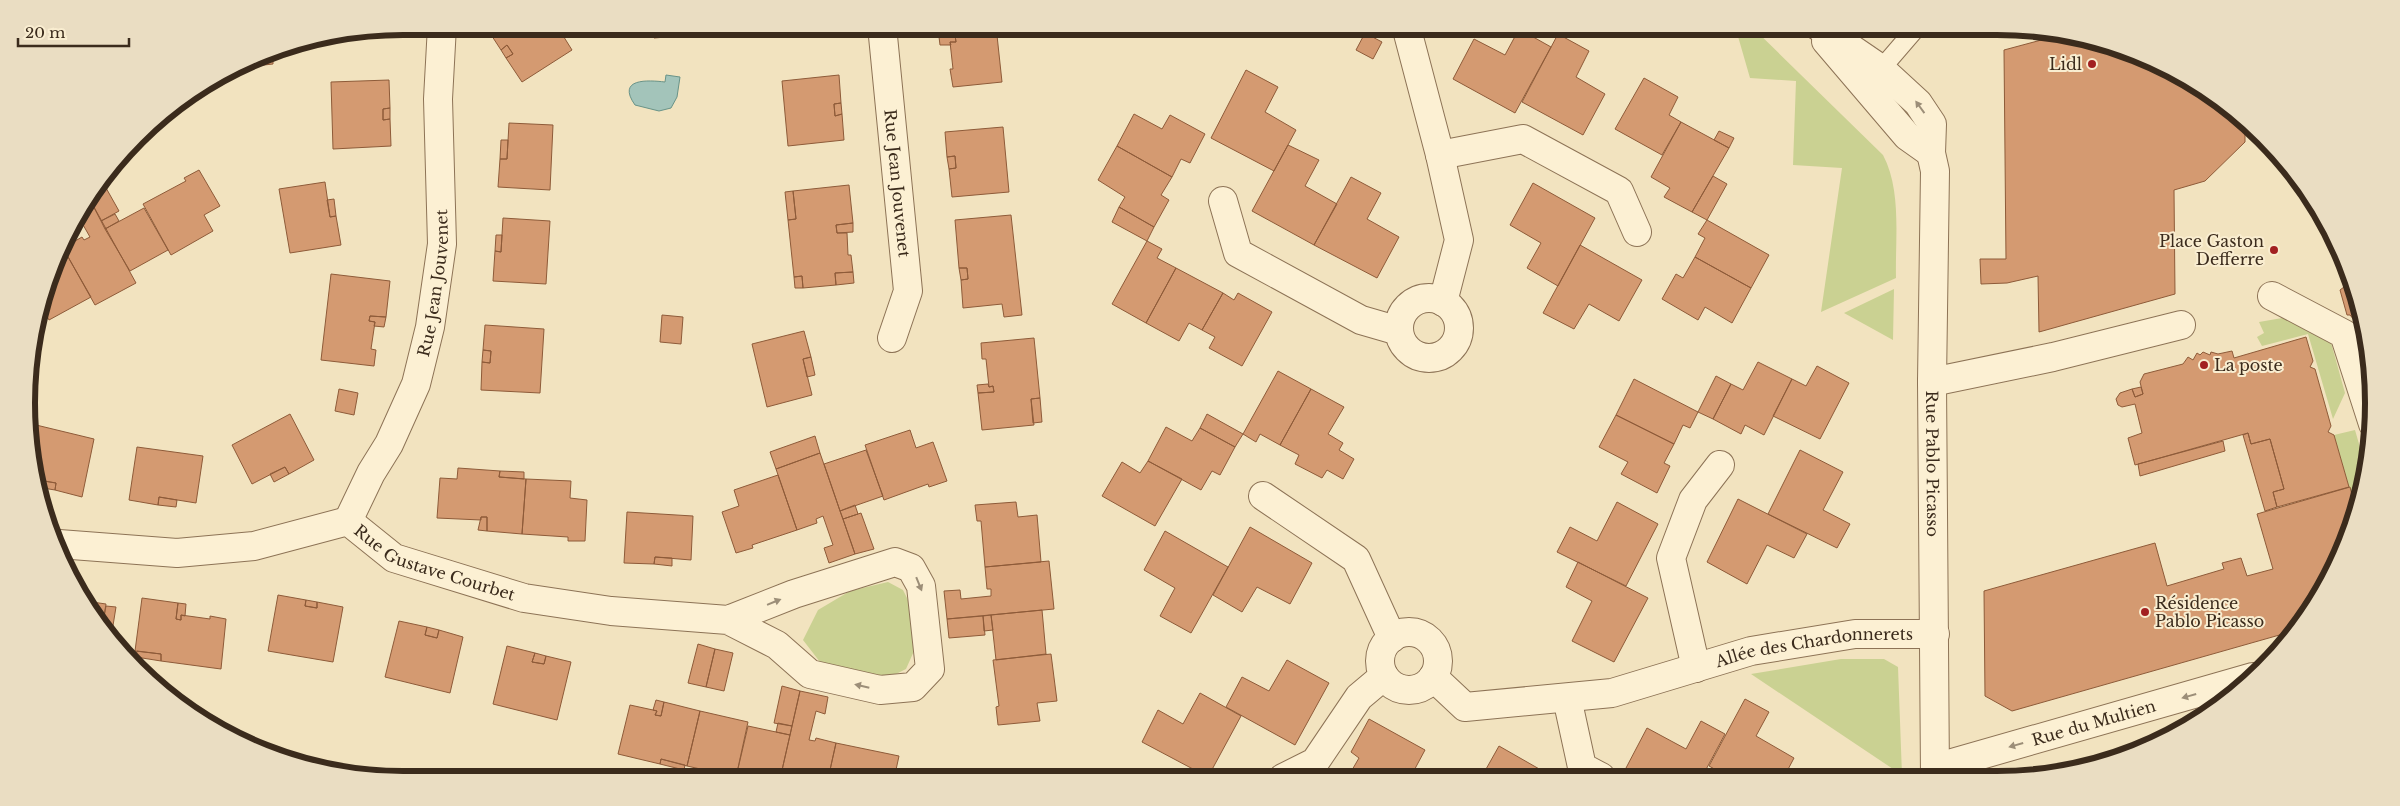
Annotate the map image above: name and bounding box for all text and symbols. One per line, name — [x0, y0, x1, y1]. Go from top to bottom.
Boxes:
scale bar — [18, 15, 129, 47]
text: 20 m — [25, 23, 65, 42]
place label: Lidl — [2049, 54, 2082, 74]
marker: Lidl — [2086, 58, 2098, 70]
one-way arrow — [1915, 100, 1925, 114]
street label: Rue Jean Jouvenet — [880, 108, 915, 258]
street label: Rue Jean Jouvenet — [413, 209, 452, 359]
place label: Place Gaston Defferre — [2159, 231, 2264, 269]
marker: Place Gaston Defferre — [2268, 244, 2280, 256]
place label: La poste — [2214, 355, 2283, 375]
marker: La poste — [2198, 359, 2210, 371]
street label: Rue Pablo Picasso — [1922, 390, 1943, 537]
street label: Rue Gustave Courbet — [350, 520, 518, 605]
one-way arrow — [915, 577, 923, 592]
place label: Résidence Pablo Picasso — [2155, 593, 2264, 631]
one-way arrow — [767, 598, 782, 606]
marker: Résidence Pablo Picasso — [2139, 606, 2151, 618]
street label: Allée des Chardonnerets — [1712, 624, 1913, 672]
one-way arrow — [855, 682, 870, 690]
one-way arrow — [2181, 692, 2196, 700]
street label: Rue du Multien — [2029, 695, 2158, 750]
one-way arrow — [2008, 742, 2023, 750]

